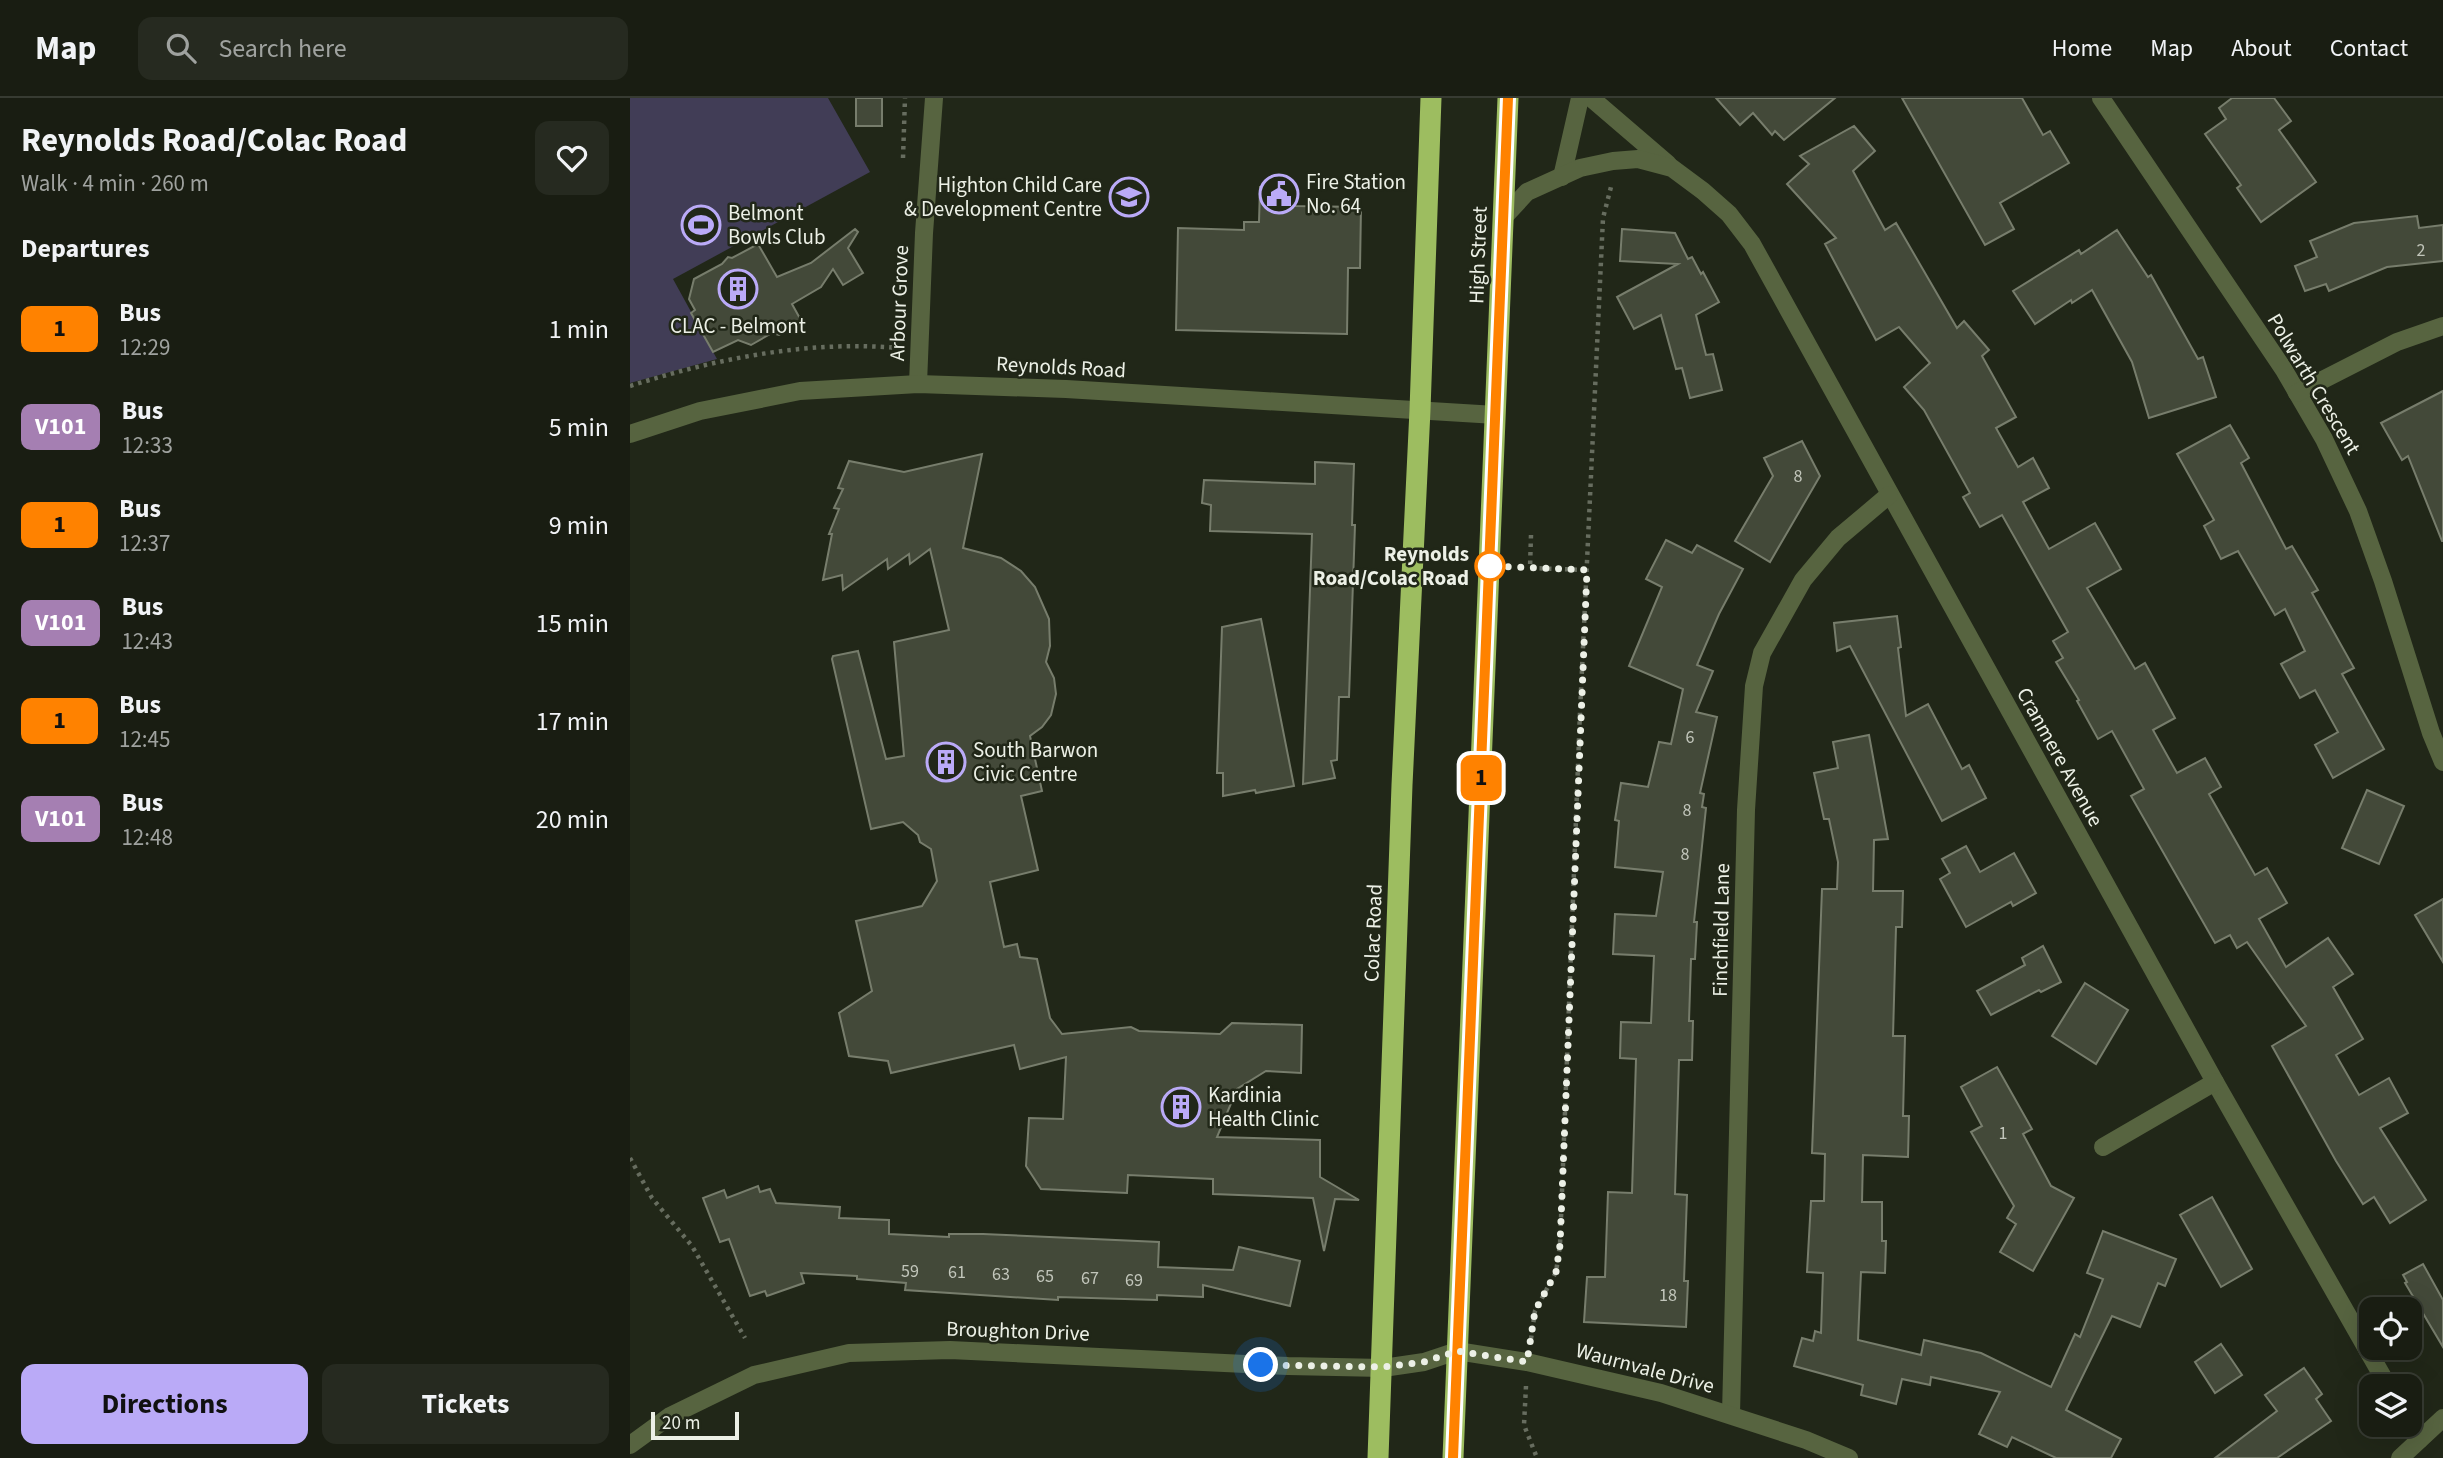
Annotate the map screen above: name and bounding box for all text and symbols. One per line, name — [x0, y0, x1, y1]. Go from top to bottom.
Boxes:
search box — [138, 17, 628, 80]
text: Map — [35, 25, 96, 72]
icon: search — [162, 29, 200, 67]
text: Search here — [218, 30, 347, 67]
text: Home — [2052, 31, 2112, 66]
text: Map — [2150, 31, 2193, 66]
text: About — [2231, 31, 2292, 66]
text: Contact — [2330, 31, 2408, 66]
text: Reynolds Road/Colac Road — [21, 117, 407, 164]
button: heart — [535, 121, 609, 195]
text: Walk · 4 min · 260 m — [21, 167, 209, 200]
place label: Fire Station No. 64 — [1306, 167, 1406, 221]
place label: Highton Child Care & Development Centre — [904, 170, 1102, 224]
public building icon: Fire Station No. 64 — [1258, 173, 1300, 215]
school or university icon: Highton Child Care & Development Centre — [1108, 176, 1150, 218]
place label: Belmont Bowls Club — [728, 198, 826, 252]
sports icon: Belmont Bowls Club — [680, 204, 722, 246]
street label: High Street — [1461, 206, 1495, 304]
text: Departures — [21, 230, 149, 267]
house number: 2 — [2417, 238, 2426, 263]
street label: Arbour Grove — [882, 244, 916, 362]
building icon: CLAC - Belmont — [717, 268, 759, 310]
text: Bus — [119, 294, 161, 331]
street label: Polwarth Crescent — [2260, 308, 2368, 460]
text: 1 — [53, 311, 66, 346]
text: 1 min — [549, 311, 609, 348]
place label: CLAC - Belmont — [670, 311, 806, 341]
text: 12:29 — [119, 331, 170, 364]
street label: Reynolds Road — [995, 349, 1127, 385]
text: Bus — [121, 392, 163, 429]
text: V101 — [35, 409, 86, 444]
text: 5 min — [549, 409, 609, 446]
text: 12:33 — [121, 429, 173, 462]
house number: 8 — [1794, 464, 1803, 489]
text: Bus — [119, 490, 161, 527]
text: 1 — [53, 507, 66, 542]
text: 9 min — [549, 507, 609, 544]
text: 12:37 — [119, 527, 170, 560]
place label: Reynolds Road/Colac Road — [1313, 539, 1469, 593]
marker: Reynolds Road/Colac Road — [1475, 551, 1505, 581]
text: Bus — [121, 588, 163, 625]
text: V101 — [35, 605, 86, 640]
text: 15 min — [536, 605, 609, 642]
text: 12:43 — [121, 625, 173, 658]
street label: Cranmere Avenue — [2009, 682, 2111, 832]
text: Bus — [119, 686, 161, 723]
text: 1 — [53, 703, 66, 738]
text: 17 min — [536, 703, 609, 740]
text: 12:45 — [119, 723, 170, 756]
house number: 6 — [1686, 725, 1695, 750]
place label: South Barwon Civic Centre — [973, 735, 1098, 789]
building icon: South Barwon Civic Centre — [925, 741, 967, 783]
line badge: 1 — [1458, 755, 1504, 801]
text: 1 — [1475, 760, 1487, 795]
text: Bus — [121, 784, 163, 821]
house number: 8 — [1683, 798, 1692, 823]
text: V101 — [35, 801, 86, 836]
text: 20 min — [536, 801, 609, 838]
text: 12:48 — [121, 821, 173, 854]
house number: 8 — [1681, 842, 1690, 867]
street label: Finchfield Lane — [1705, 863, 1737, 997]
street label: Colac Road — [1356, 883, 1390, 983]
place label: Kardinia Health Clinic — [1208, 1080, 1320, 1134]
building icon: Kardinia Health Clinic — [1160, 1086, 1202, 1128]
house number: 1 — [1999, 1121, 2007, 1146]
house number: 59 — [901, 1259, 919, 1284]
house number: 61 — [948, 1260, 966, 1285]
house number: 63 — [992, 1262, 1010, 1287]
house number: 65 — [1036, 1264, 1054, 1289]
house number: 67 — [1081, 1266, 1099, 1291]
house number: 69 — [1125, 1268, 1143, 1293]
house number: 18 — [1659, 1283, 1677, 1308]
map controls — [2359, 1297, 2422, 1437]
button: locate — [2359, 1297, 2422, 1360]
street label: Broughton Drive — [946, 1314, 1090, 1348]
street label: Waurnvale Drive — [1572, 1335, 1718, 1401]
your location — [1243, 1347, 1278, 1382]
button: Directions — [21, 1364, 308, 1444]
button: Tickets — [322, 1364, 609, 1444]
button: layers — [2359, 1374, 2422, 1437]
scale bar — [651, 1409, 738, 1441]
text: 20 m — [662, 1410, 700, 1437]

